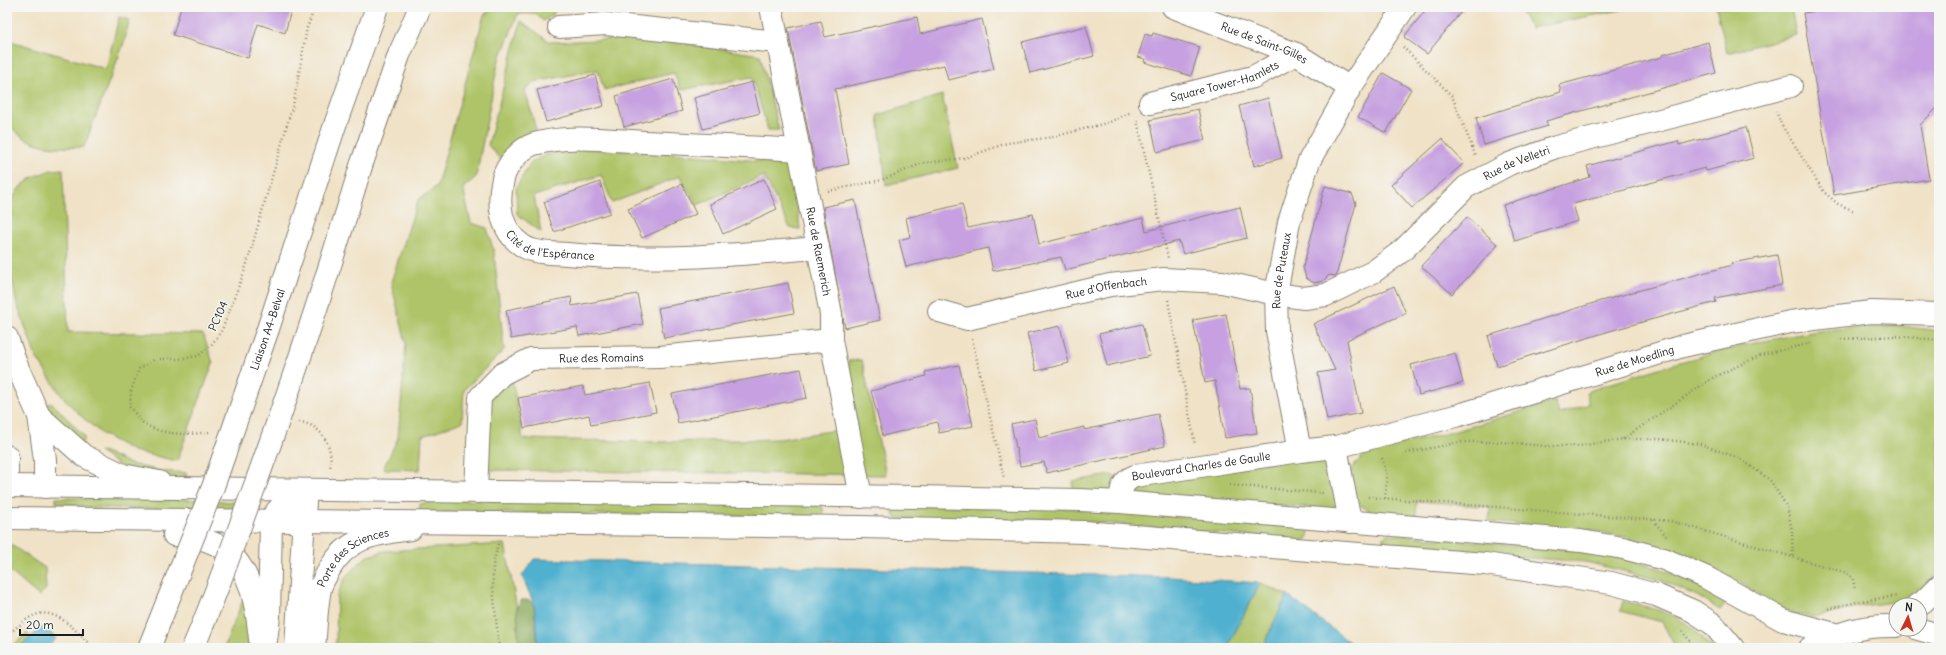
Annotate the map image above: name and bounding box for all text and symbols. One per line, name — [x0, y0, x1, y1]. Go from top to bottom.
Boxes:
street label: Rue de Saint-Gilles — [1219, 19, 1310, 67]
street label: Square Tower-Hamlets — [1169, 57, 1281, 105]
street label: Rue de Velletri — [1481, 143, 1552, 183]
street label: Rue de Raemerich — [803, 206, 834, 297]
street label: Cité de l'Espérance — [503, 227, 595, 263]
street label: Rue de Puteaux — [1269, 231, 1294, 309]
street label: Rue d'Offenbach — [1064, 274, 1148, 302]
street label: Liaison A4-Belval — [247, 287, 288, 372]
street label: PC104 — [205, 299, 231, 333]
street label: Rue de Moedling — [1594, 342, 1676, 380]
street label: Rue des Romains — [559, 350, 644, 366]
street label: Boulevard Charles de Gaulle — [1131, 449, 1271, 483]
street label: Porte des Sciences — [314, 525, 390, 589]
north arrow — [1888, 597, 1928, 637]
text: N — [1904, 600, 1913, 614]
scale bar — [20, 611, 83, 637]
text: 20 m — [26, 617, 54, 632]

